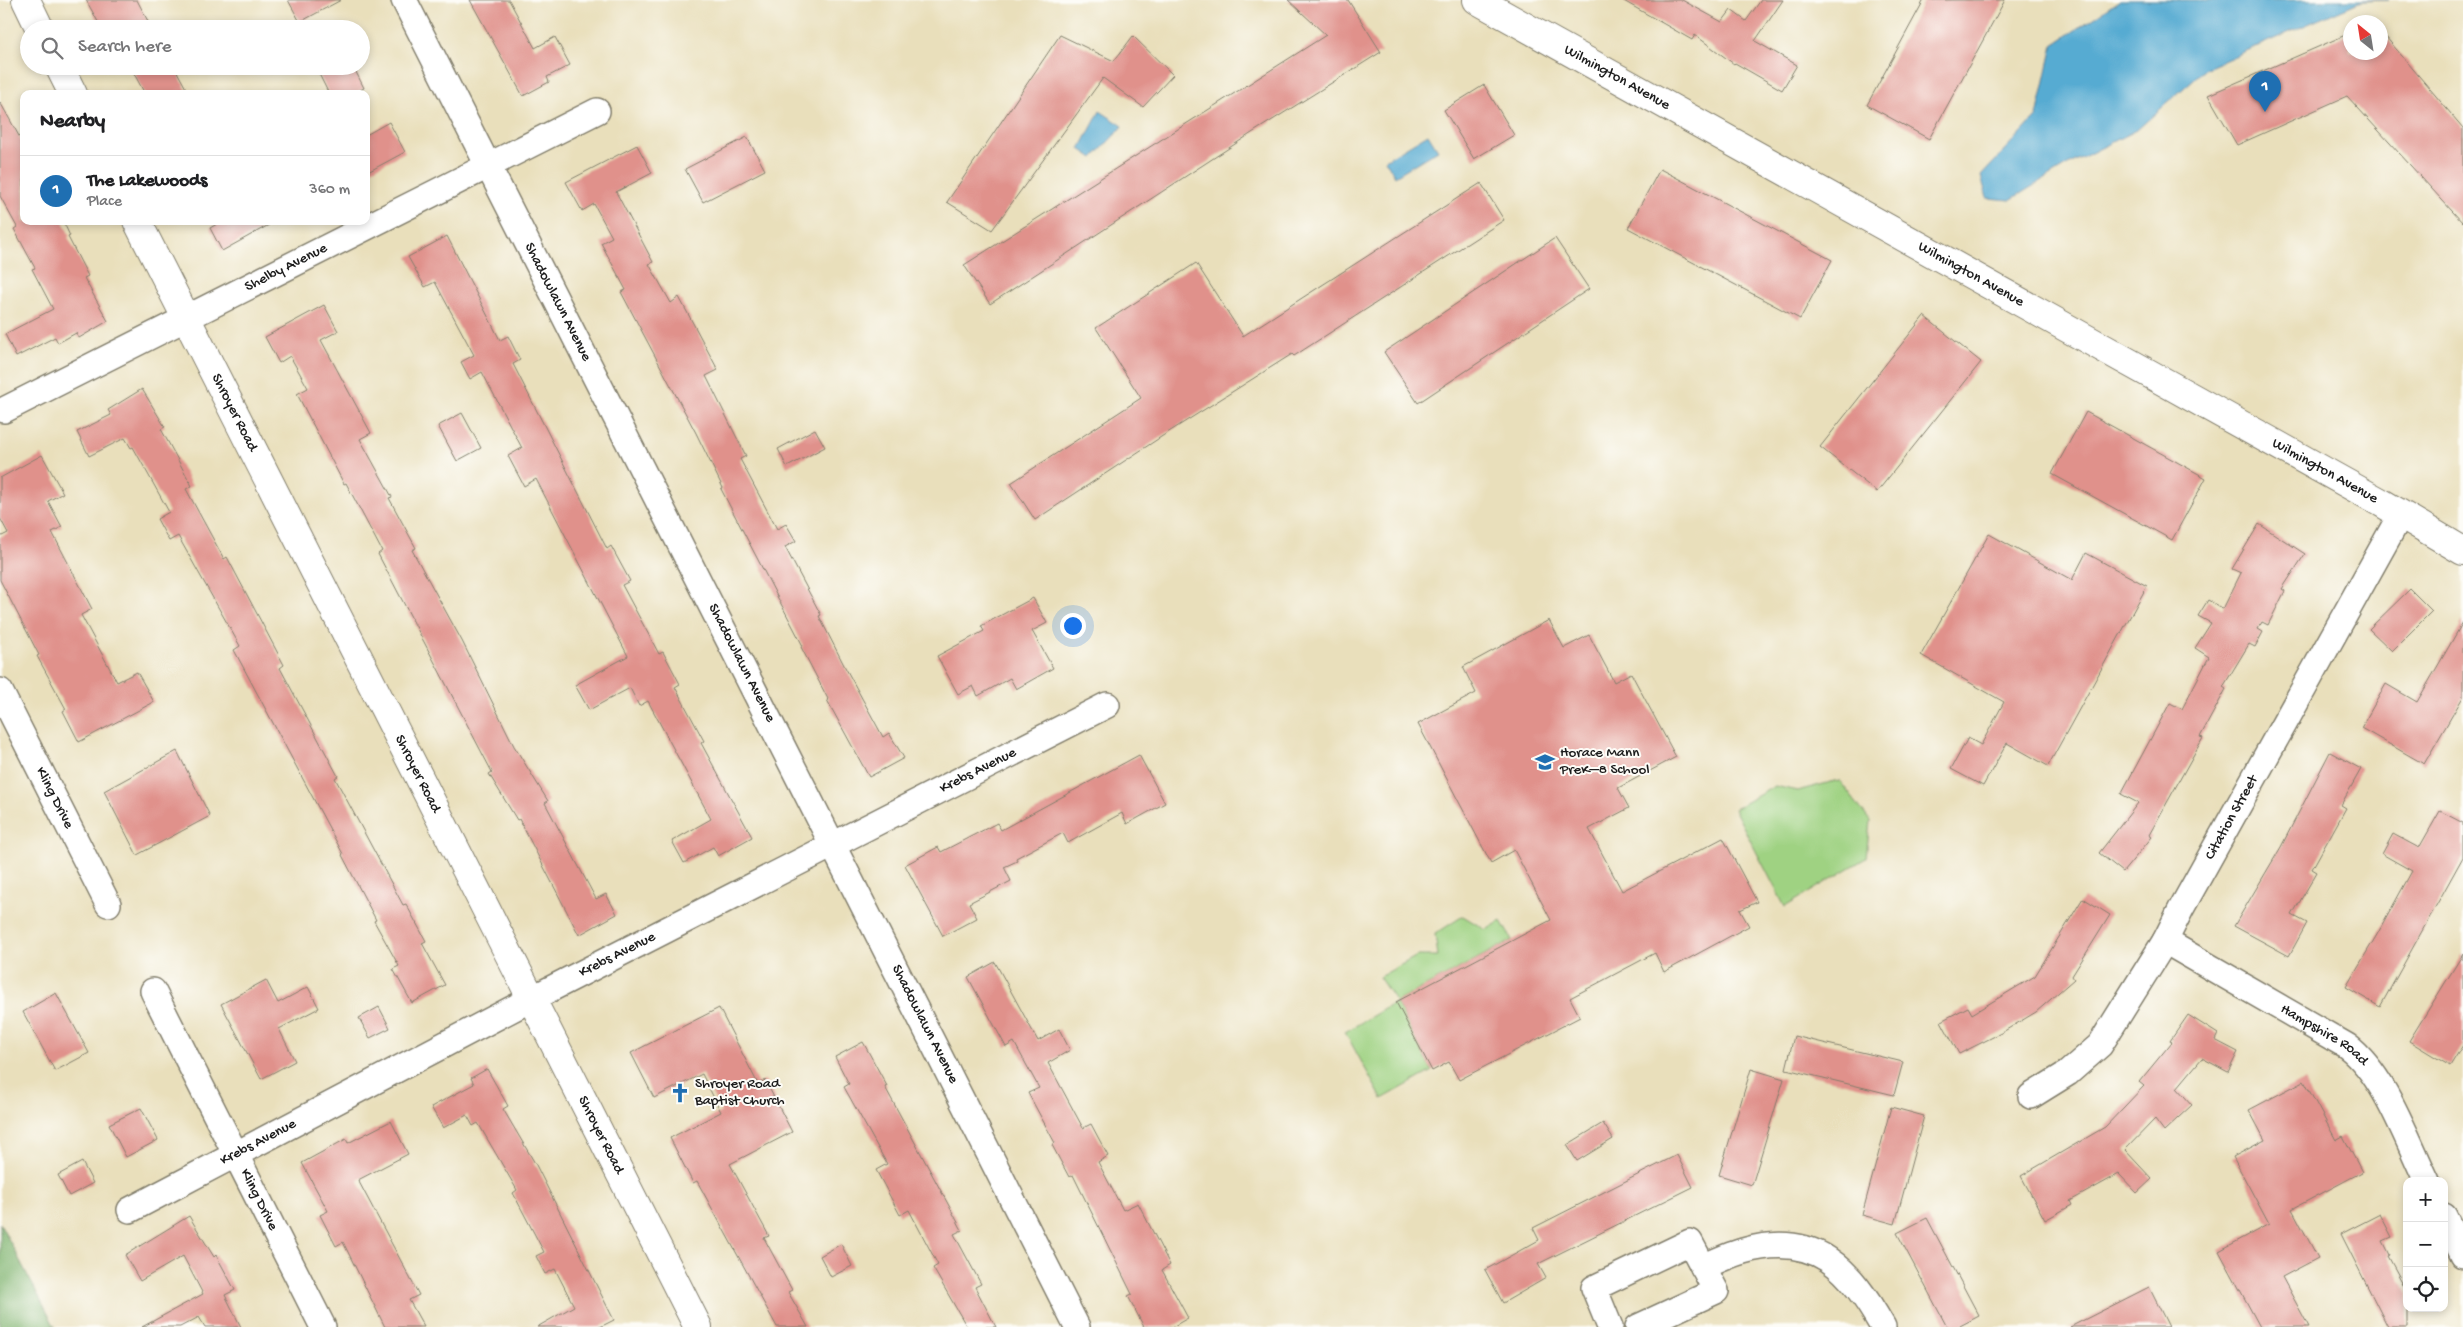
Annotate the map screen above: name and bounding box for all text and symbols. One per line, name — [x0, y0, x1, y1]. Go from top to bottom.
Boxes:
north arrow — [2343, 15, 2388, 60]
search box — [20, 20, 370, 75]
icon: search — [38, 34, 66, 62]
text: Search here — [78, 36, 172, 59]
street label: Wilmington Avenue — [1561, 41, 1673, 115]
pin: 1 — [2249, 71, 2281, 112]
text: Nearby — [40, 110, 105, 135]
text: The Lakewoods — [87, 170, 207, 193]
text: 1 — [53, 181, 59, 200]
text: 360 m — [309, 181, 350, 200]
text: Place — [87, 193, 122, 212]
street label: Wilmington Avenue — [1915, 238, 2027, 311]
street label: Shelby Avenue — [242, 239, 331, 296]
street label: Shadowlawn Avenue — [520, 240, 595, 365]
street label: Shroyer Road — [207, 371, 262, 456]
street label: Wilmington Avenue — [2269, 435, 2381, 508]
street label: Shadowlawn Avenue — [704, 601, 779, 726]
your location — [1060, 613, 1086, 639]
street label: Shroyer Road — [390, 732, 445, 817]
street label: Krebs Avenue — [937, 744, 1020, 798]
place label: Horace Mann PreK–8 School — [1559, 744, 1650, 779]
school or university icon: Horace Mann PreK–8 School — [1534, 751, 1556, 773]
street label: Kling Drive — [31, 764, 78, 832]
street label: Citation Street — [2201, 771, 2263, 863]
street label: Krebs Avenue — [576, 928, 659, 982]
street label: Shadowlawn Avenue — [887, 962, 962, 1087]
street label: Hampshire Road — [2277, 1000, 2373, 1071]
place label: Shroyer Road Baptist Church — [694, 1075, 785, 1110]
church icon: Shroyer Road Baptist Church — [669, 1082, 691, 1104]
street label: Shroyer Road — [573, 1093, 628, 1178]
street label: Krebs Avenue — [217, 1115, 300, 1170]
street label: Kling Drive — [236, 1166, 282, 1234]
map controls — [2403, 1177, 2448, 1312]
button: + — [2403, 1177, 2448, 1222]
button: − — [2403, 1222, 2448, 1267]
button: locate — [2403, 1267, 2448, 1312]

